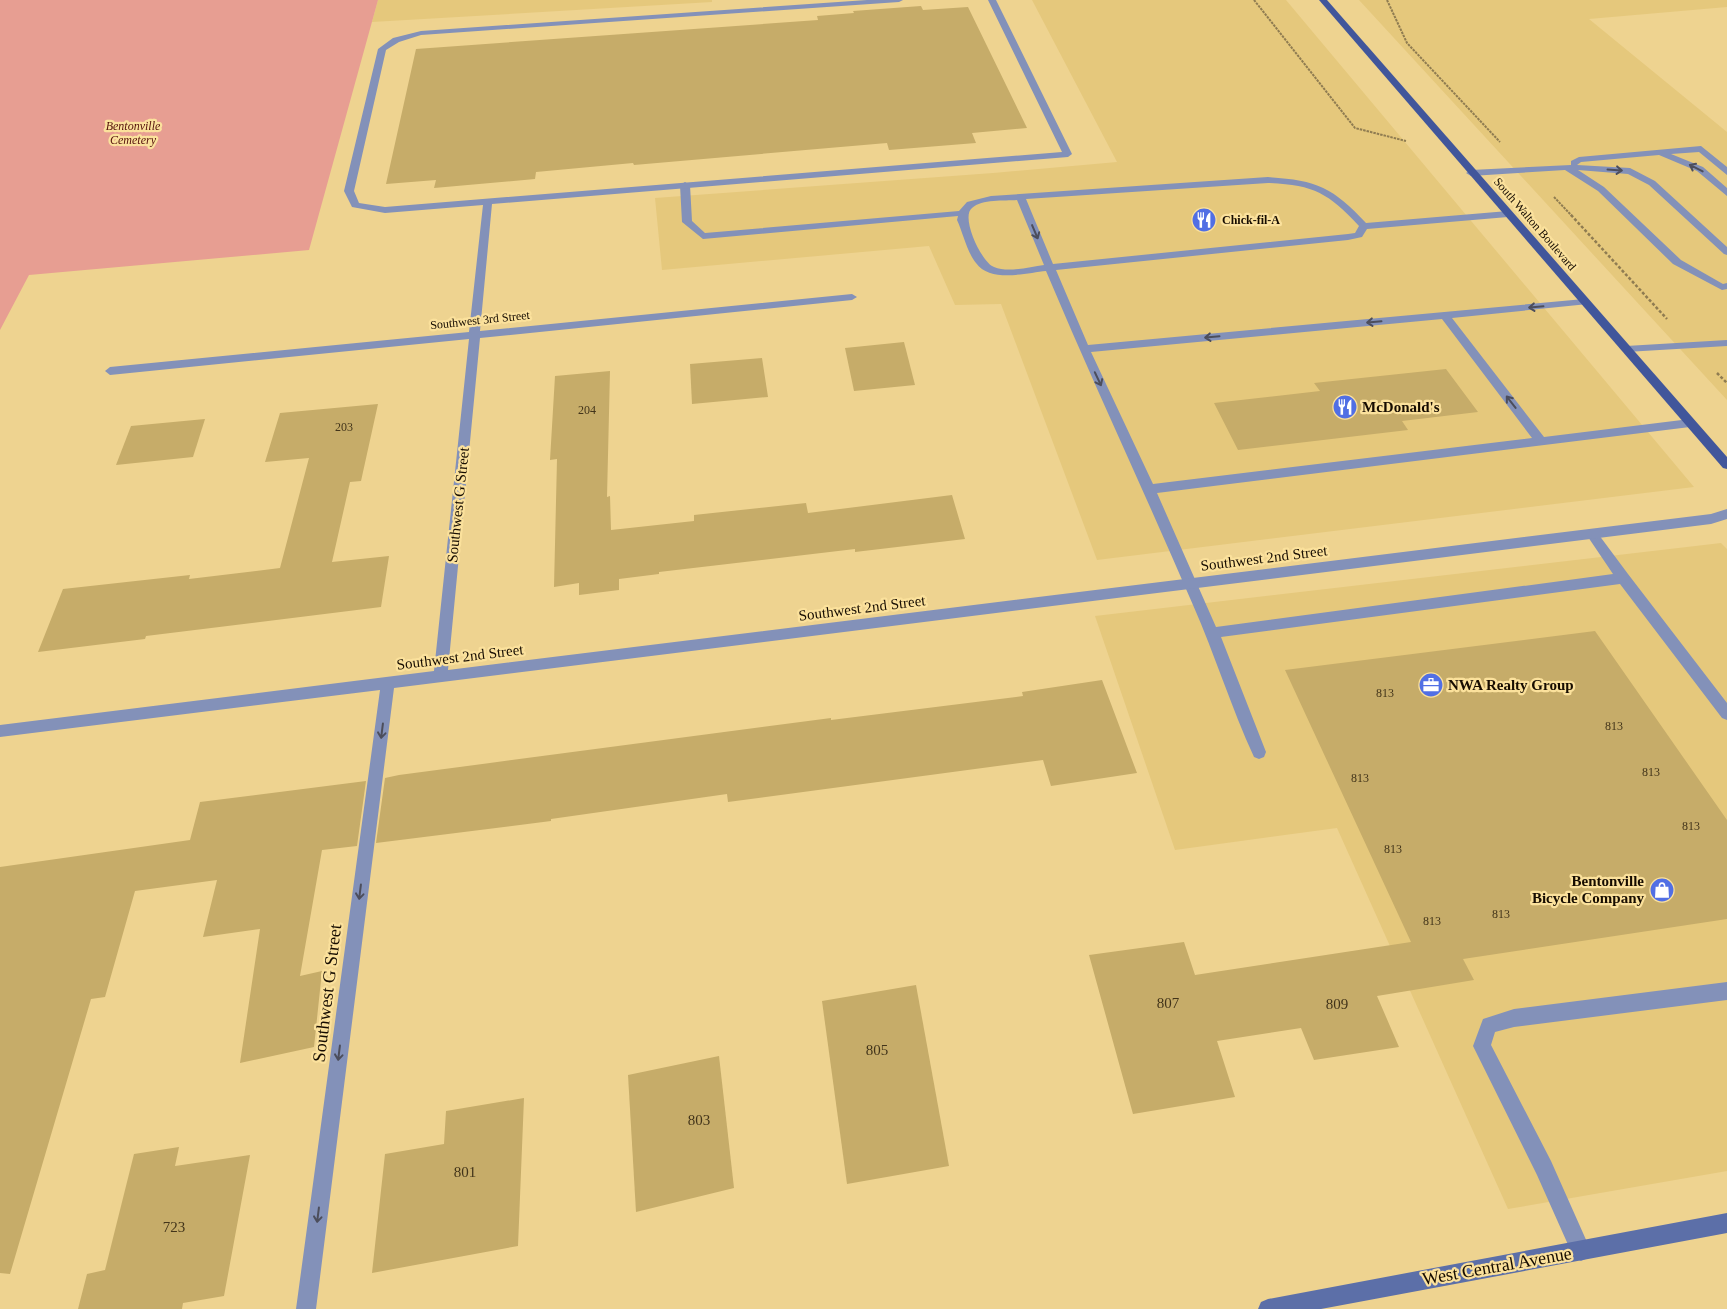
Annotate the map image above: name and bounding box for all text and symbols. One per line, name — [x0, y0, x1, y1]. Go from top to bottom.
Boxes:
park label: Bentonville Cemetery — [106, 119, 161, 147]
one-way arrow — [1688, 163, 1703, 173]
one-way arrow — [1607, 166, 1623, 175]
street label: South Walton Boulevard — [1491, 175, 1579, 273]
restaurant icon: Chick-fil-A — [1191, 207, 1217, 233]
place label: Chick-fil-A — [1222, 213, 1280, 227]
one-way arrow — [1032, 225, 1041, 240]
one-way arrow — [1528, 302, 1544, 312]
street label: Southwest 3rd Street — [430, 308, 531, 332]
one-way arrow — [1366, 317, 1382, 327]
one-way arrow — [1204, 332, 1220, 342]
one-way arrow — [1094, 371, 1103, 386]
restaurant icon: McDonald's — [1332, 394, 1358, 420]
one-way arrow — [1506, 396, 1517, 409]
place label: McDonald's — [1362, 399, 1440, 415]
house number: 204 — [578, 403, 596, 417]
house number: 203 — [335, 420, 353, 434]
street label: Southwest G Street — [444, 446, 472, 563]
street label: Southwest 2nd Street — [1200, 542, 1329, 574]
street label: Southwest 2nd Street — [798, 592, 927, 624]
street label: Southwest 2nd Street — [396, 641, 525, 673]
office icon: NWA Realty Group — [1418, 672, 1444, 698]
place label: NWA Realty Group — [1448, 677, 1574, 693]
house number: 813 — [1376, 686, 1394, 700]
house number: 813 — [1605, 719, 1623, 733]
one-way arrow — [377, 723, 387, 739]
house number: 813 — [1642, 765, 1660, 779]
house number: 813 — [1351, 771, 1369, 785]
house number: 813 — [1682, 819, 1700, 833]
house number: 813 — [1384, 842, 1402, 856]
place label: Bentonville Bicycle Company — [1532, 873, 1644, 906]
shop icon: Bentonville Bicycle Company — [1649, 877, 1675, 903]
one-way arrow — [355, 884, 365, 900]
house number: 813 — [1492, 907, 1510, 921]
house number: 813 — [1423, 914, 1441, 928]
street label: Southwest G Street — [309, 923, 345, 1063]
house number: 807 — [1157, 995, 1180, 1011]
house number: 809 — [1326, 996, 1348, 1012]
house number: 805 — [866, 1042, 888, 1058]
one-way arrow — [334, 1045, 344, 1061]
house number: 803 — [688, 1112, 710, 1128]
house number: 801 — [454, 1164, 476, 1180]
one-way arrow — [313, 1206, 323, 1222]
house number: 723 — [163, 1219, 185, 1235]
street label: West Central Avenue — [1421, 1243, 1573, 1289]

